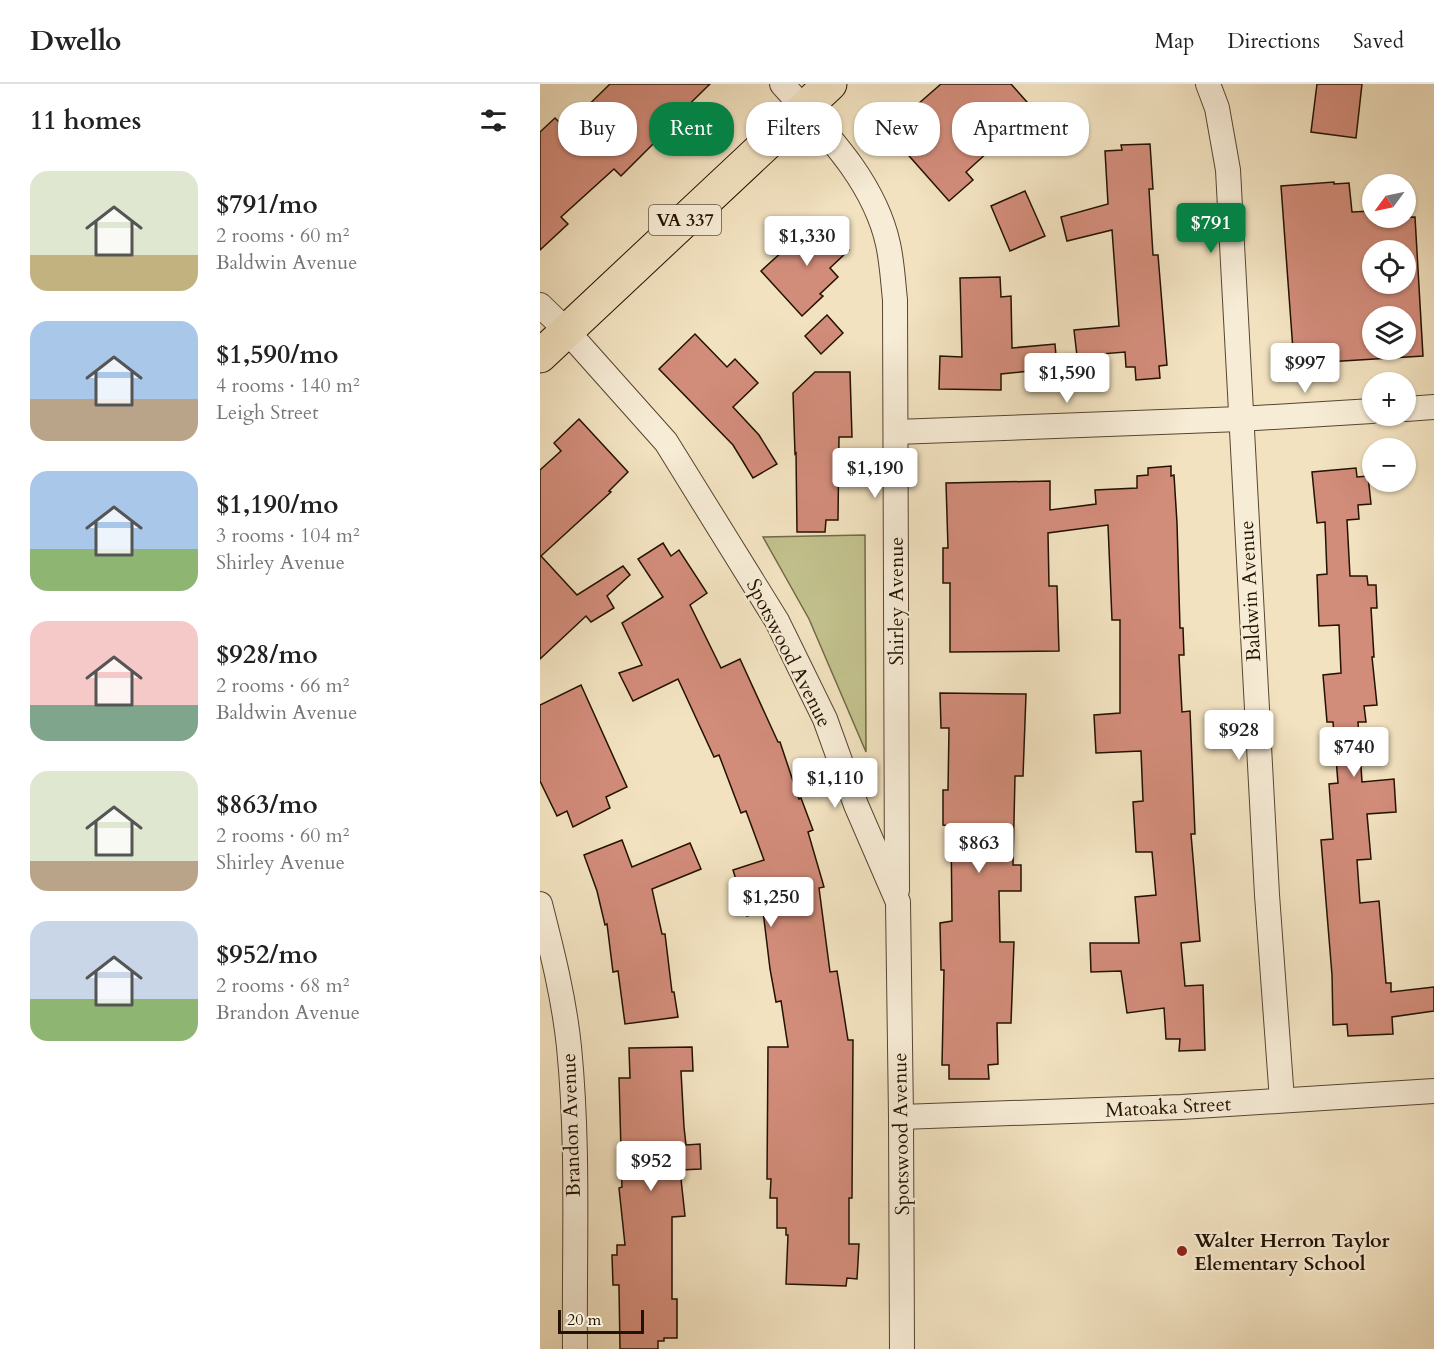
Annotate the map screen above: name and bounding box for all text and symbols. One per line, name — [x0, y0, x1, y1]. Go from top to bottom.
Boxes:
text: Dwello — [30, 22, 121, 60]
text: Map — [1154, 27, 1194, 56]
text: Directions — [1227, 27, 1320, 56]
text: Saved — [1353, 27, 1404, 56]
chip: Buy — [558, 102, 637, 156]
chip: Rent — [649, 102, 734, 156]
chip: Filters — [746, 102, 842, 156]
chip: New — [854, 102, 940, 156]
chip: Apartment — [952, 102, 1089, 156]
text: 11 homes — [30, 103, 141, 138]
icon: filters — [477, 104, 510, 137]
north arrow — [1362, 174, 1416, 228]
map controls — [1362, 174, 1416, 492]
text: $791/mo — [216, 187, 318, 222]
icon: home — [78, 195, 150, 267]
pin: $791 — [1175, 203, 1247, 254]
road number: VA 337 — [649, 205, 721, 235]
text: $791 — [1191, 209, 1231, 236]
pin: $1,330 — [758, 216, 856, 267]
text: 2 rooms · 60 m² — [216, 222, 349, 249]
text: $1,330 — [778, 222, 836, 249]
button: locate — [1362, 240, 1416, 294]
text: Baldwin Avenue — [216, 249, 357, 276]
button: layers — [1362, 306, 1416, 360]
text: $1,590/mo — [216, 337, 339, 372]
pin: $997 — [1269, 343, 1341, 394]
icon: home — [78, 345, 150, 417]
text: $997 — [1285, 349, 1325, 376]
pin: $1,590 — [1018, 353, 1116, 404]
text: $1,590 — [1038, 359, 1096, 386]
text: 4 rooms · 140 m² — [216, 372, 360, 399]
button: + — [1362, 372, 1416, 426]
text: Leigh Street — [216, 399, 318, 426]
button: − — [1362, 438, 1416, 492]
pin: $1,190 — [826, 448, 924, 499]
text: $1,190 — [846, 454, 904, 481]
text: $1,190/mo — [216, 487, 339, 522]
icon: home — [78, 495, 150, 567]
street label: Baldwin Avenue — [1233, 520, 1267, 662]
text: 3 rooms · 104 m² — [216, 522, 360, 549]
street label: Shirley Avenue — [883, 537, 910, 665]
text: Shirley Avenue — [216, 549, 345, 576]
street label: Spotswood Avenue — [740, 574, 838, 732]
text: $928/mo — [216, 637, 318, 672]
icon: home — [78, 645, 150, 717]
text: 2 rooms · 66 m² — [216, 672, 349, 699]
text: Baldwin Avenue — [216, 699, 357, 726]
pin: $928 — [1203, 710, 1275, 761]
text: $928 — [1219, 716, 1259, 743]
pin: $740 — [1318, 727, 1390, 778]
text: $740 — [1334, 733, 1374, 760]
pin: $1,110 — [786, 758, 884, 809]
text: $1,110 — [806, 764, 864, 791]
text: $863/mo — [216, 787, 318, 822]
icon: home — [78, 795, 150, 867]
text: 2 rooms · 60 m² — [216, 822, 349, 849]
pin: $863 — [943, 823, 1015, 874]
text: $863 — [959, 829, 999, 856]
text: Shirley Avenue — [216, 849, 345, 876]
pin: $1,250 — [722, 877, 820, 928]
text: $1,250 — [742, 883, 800, 910]
text: $952/mo — [216, 937, 318, 972]
icon: home — [78, 945, 150, 1017]
text: 2 rooms · 68 m² — [216, 972, 349, 999]
text: Brandon Avenue — [216, 999, 360, 1026]
street label: Spotswood Avenue — [886, 1052, 916, 1216]
street label: Brandon Avenue — [555, 1053, 587, 1197]
street label: Matoaka Street — [1104, 1090, 1232, 1124]
pin: $952 — [615, 1141, 687, 1192]
text: $952 — [631, 1147, 671, 1174]
place label: Walter Herron Taylor Elementary School — [1193, 1227, 1390, 1277]
marker: Walter Herron Taylor Elementary School — [1175, 1244, 1189, 1258]
scale bar — [558, 1307, 644, 1334]
text: 20 m — [567, 1309, 601, 1331]

